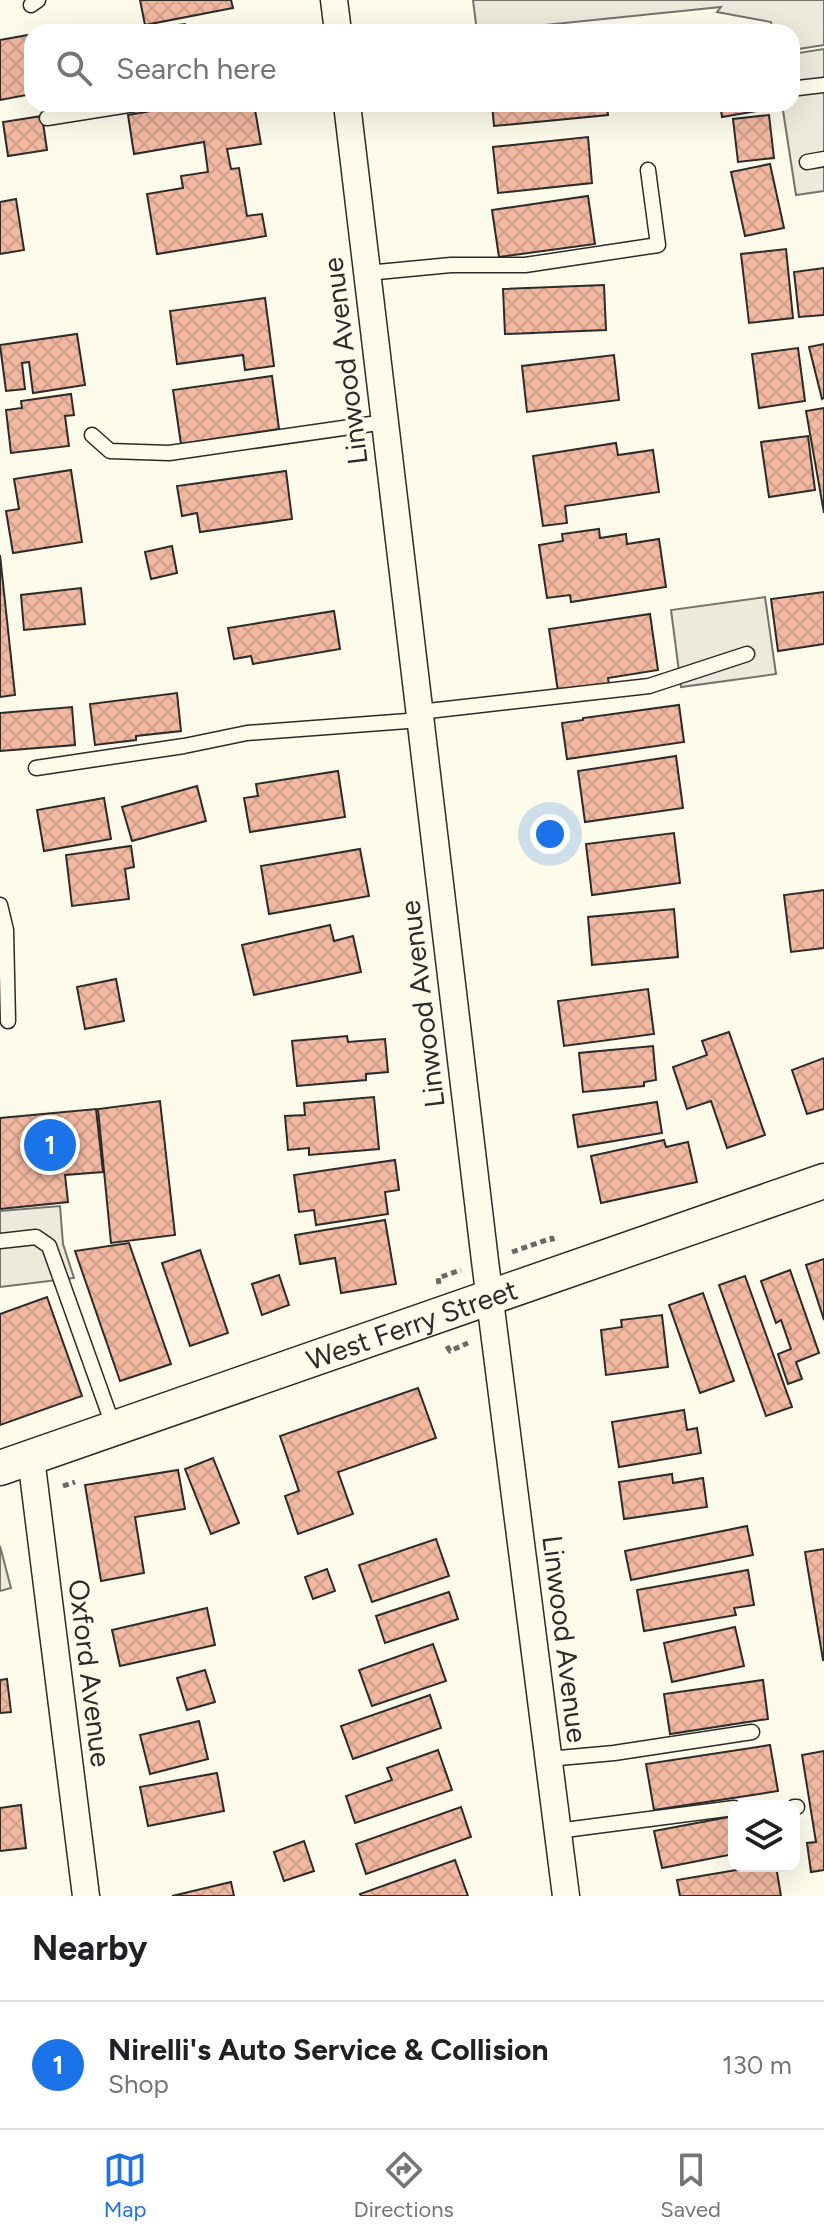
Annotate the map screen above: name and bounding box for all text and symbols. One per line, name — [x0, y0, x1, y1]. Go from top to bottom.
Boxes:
search box — [24, 24, 800, 112]
icon: search — [52, 46, 96, 90]
text: Search here — [116, 50, 276, 87]
street label: Linwood Avenue — [315, 255, 375, 467]
your location — [530, 814, 570, 854]
street label: Linwood Avenue — [392, 898, 452, 1110]
pin: 1 — [24, 1115, 76, 1175]
street label: West Ferry Street — [302, 1272, 522, 1377]
street label: Linwood Avenue — [535, 1533, 595, 1745]
street label: Oxford Avenue — [62, 1577, 118, 1769]
map controls — [728, 1800, 800, 1872]
button: layers — [728, 1800, 800, 1872]
text: Nearby — [32, 1928, 147, 1969]
text: Nirelli's Auto Service & Collision — [108, 2031, 549, 2068]
text: 1 — [53, 2049, 63, 2081]
text: 130 m — [722, 2049, 792, 2081]
text: Shop — [108, 2068, 169, 2100]
tab: Map — [103, 2148, 147, 2223]
tab: Directions — [354, 2148, 454, 2223]
tab: Saved — [660, 2148, 721, 2223]

